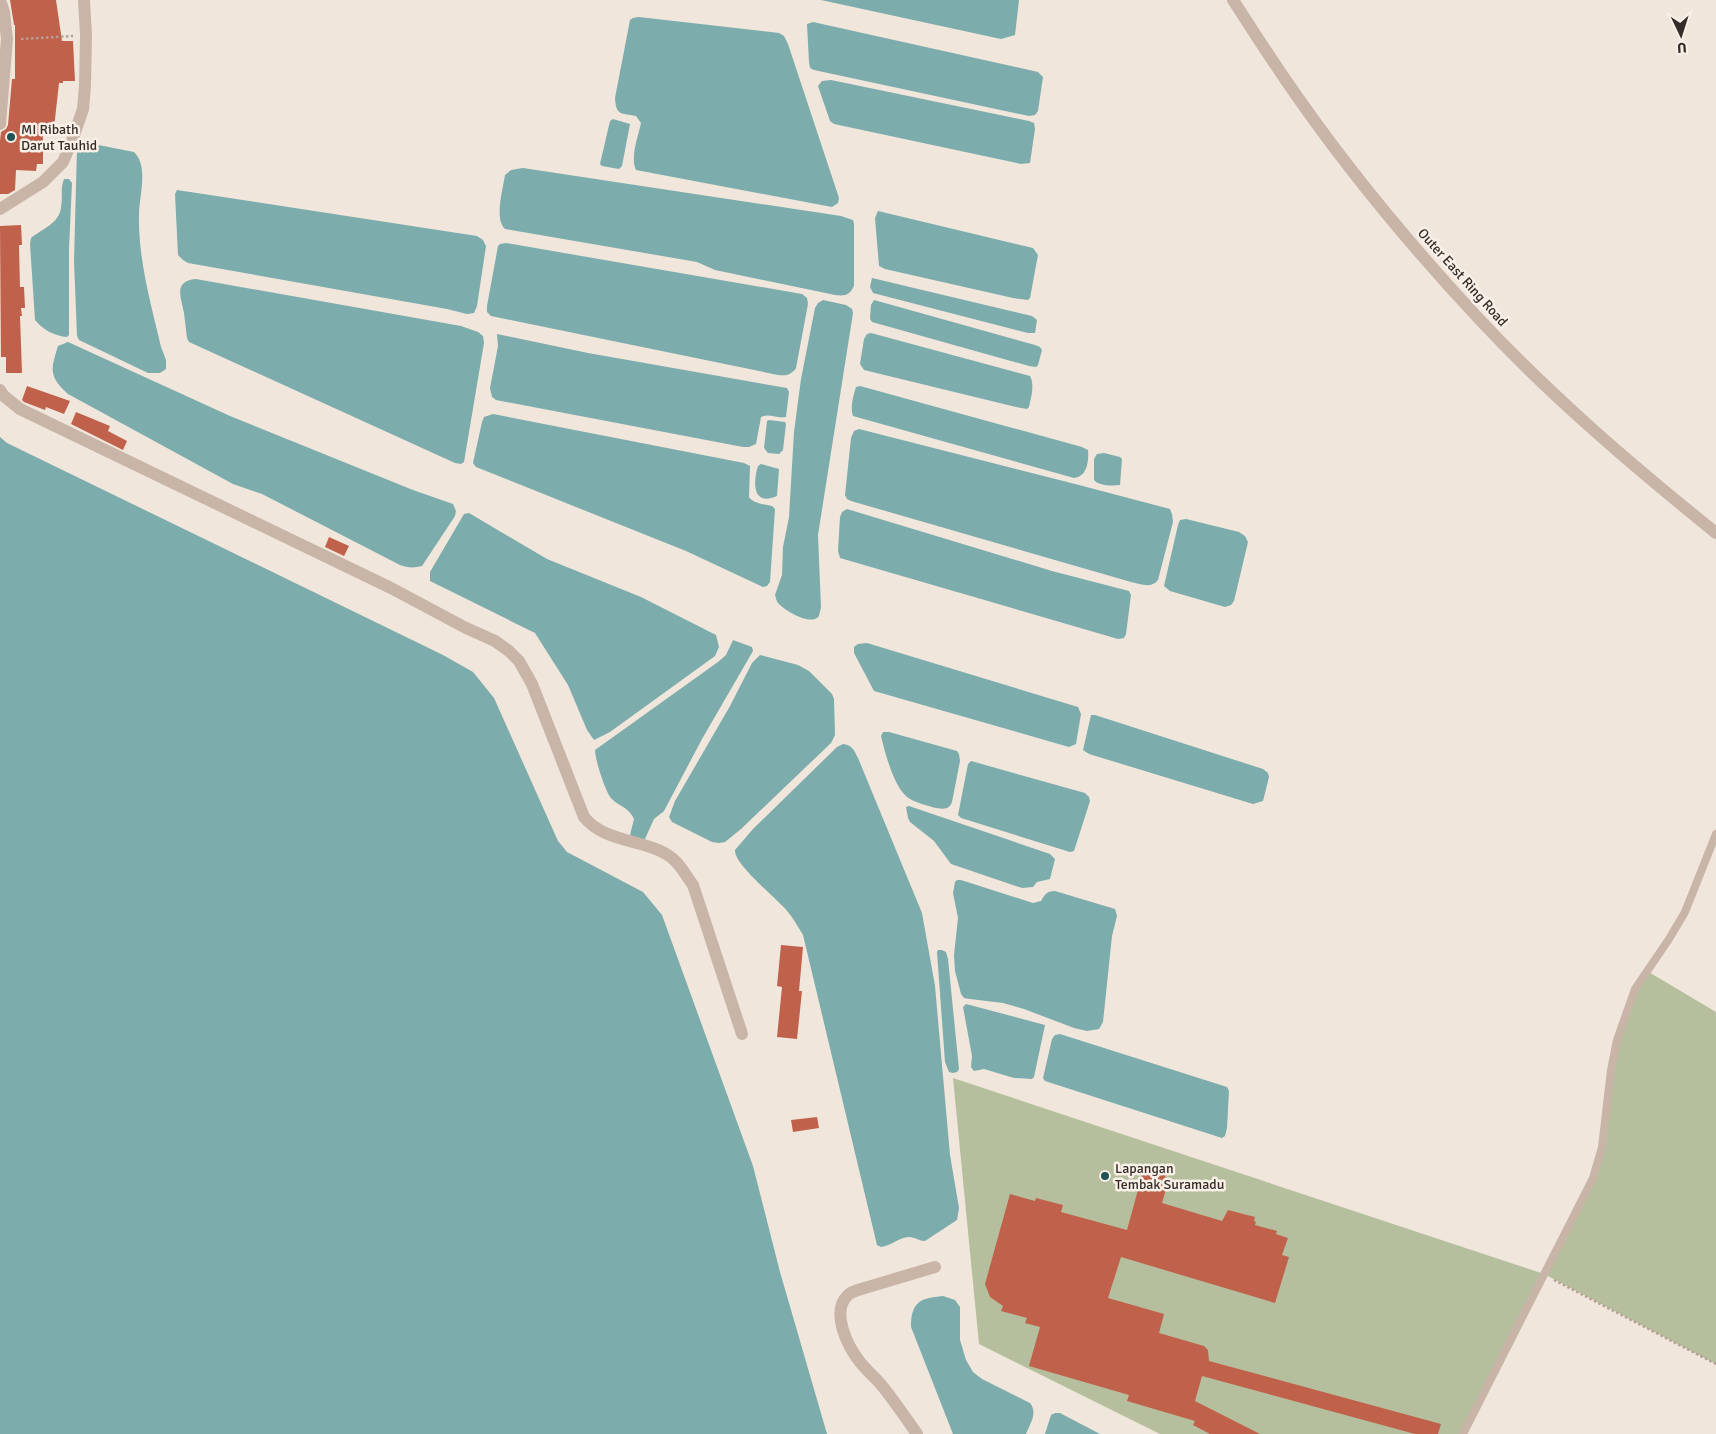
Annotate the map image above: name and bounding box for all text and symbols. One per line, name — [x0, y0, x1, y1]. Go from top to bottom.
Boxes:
north arrow — [1656, 10, 1706, 60]
text: U — [1677, 39, 1687, 56]
place label: MI Ribath Darut Tauhid — [21, 121, 97, 154]
marker: MI Ribath Darut Tauhid — [5, 131, 17, 143]
street label: Outer East Ring Road — [1414, 225, 1511, 330]
place label: Lapangan Tembak Suramadu — [1115, 1160, 1224, 1193]
marker: Lapangan Tembak Suramadu — [1099, 1170, 1111, 1182]

